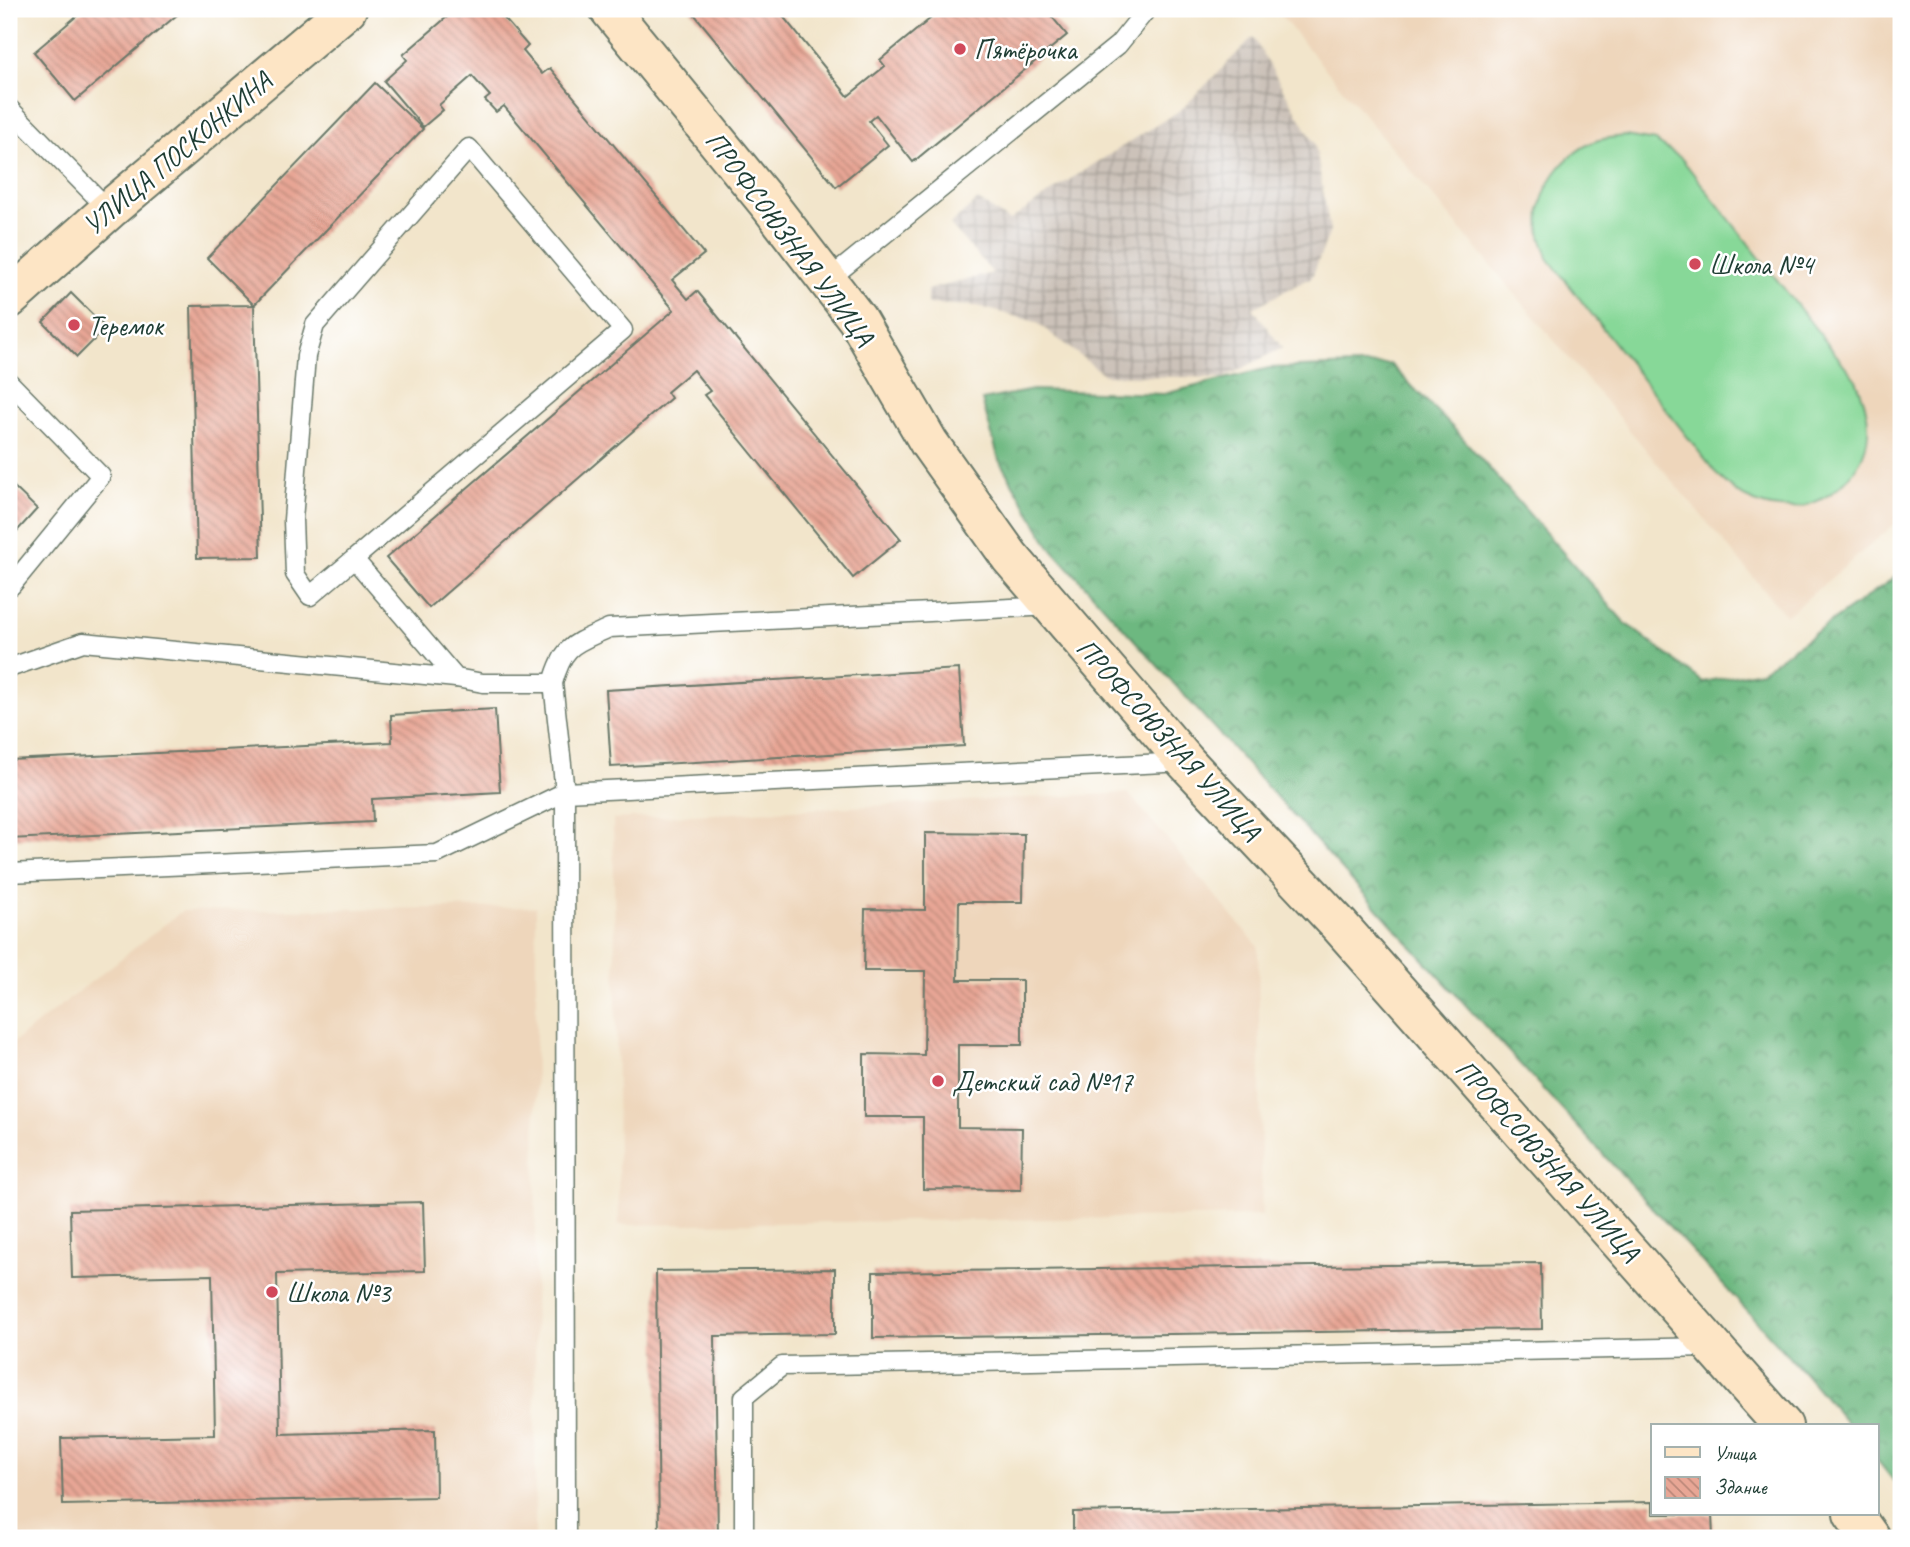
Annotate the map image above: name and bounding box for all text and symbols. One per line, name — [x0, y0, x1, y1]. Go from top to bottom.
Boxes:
place label: Пятёрочка — [974, 32, 1078, 67]
marker: Пятёрочка — [952, 41, 968, 57]
street label: УЛИЦА ПОСКОНКИНА — [75, 63, 280, 242]
street label: ПРОФСОЮЗНАЯ УЛИЦА — [698, 124, 883, 353]
place label: Школа №4 — [1709, 247, 1816, 282]
marker: Школа №4 — [1687, 256, 1703, 272]
place label: Теремок — [88, 308, 165, 343]
marker: Теремок — [66, 317, 82, 333]
street label: ПРОФСОЮЗНАЯ УЛИЦА — [1069, 631, 1270, 848]
street label: ПРОФСОЮЗНАЯ УЛИЦА — [1448, 1052, 1649, 1269]
place label: Детский сад №17 — [952, 1064, 1134, 1099]
marker: Детский сад №17 — [930, 1073, 946, 1089]
place label: Школа №3 — [286, 1275, 393, 1310]
marker: Школа №3 — [264, 1284, 280, 1300]
legend — [1651, 1424, 1878, 1516]
text: Улица — [1714, 1440, 1757, 1466]
text: Здание — [1714, 1474, 1768, 1500]

